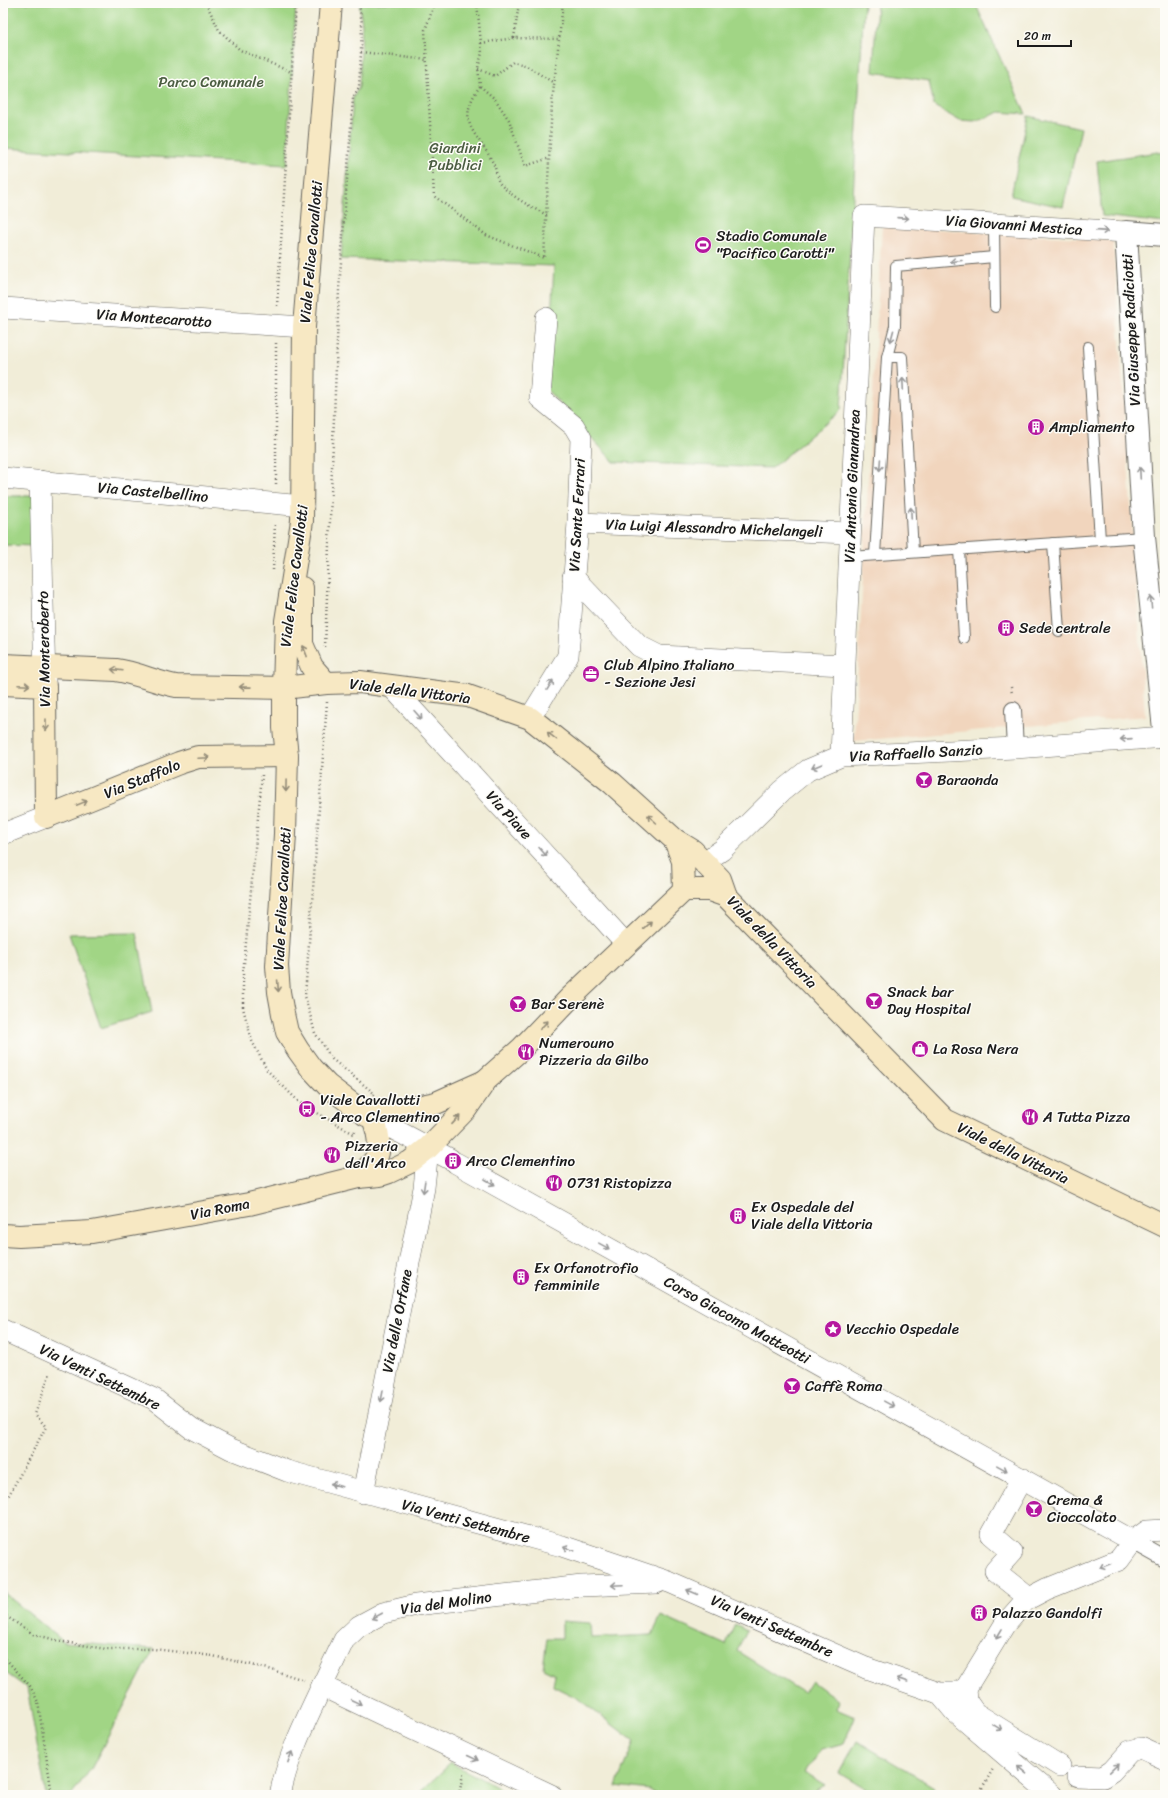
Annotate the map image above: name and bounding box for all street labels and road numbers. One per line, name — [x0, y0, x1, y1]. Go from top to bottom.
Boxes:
street label: Viale Felice Cavallotti — [292, 179, 330, 324]
street label: Via Giovanni Mestica — [945, 207, 1084, 243]
street label: Via Giuseppe Radiciotti — [1114, 253, 1148, 407]
street label: Via Montecarotto — [95, 301, 213, 335]
street label: Via Antonio Gianandrea — [836, 408, 868, 563]
street label: Via Sante Ferrari — [561, 457, 593, 572]
street label: Via Castelbellino — [97, 474, 210, 510]
street label: Viale Felice Cavallotti — [272, 503, 316, 648]
street label: Via Luigi Alessandro Michelangeli — [605, 511, 824, 545]
street label: Via Monteroberto — [30, 590, 58, 707]
street label: Viale della Vittoria — [348, 671, 472, 711]
street label: Via Raffaello Sanzio — [849, 736, 984, 769]
street label: Via Staffolo — [100, 752, 185, 806]
street label: Via Piave — [479, 784, 539, 846]
street label: Viale Felice Cavallotti — [265, 826, 299, 971]
street label: Viale della Vittoria — [720, 889, 824, 995]
street label: Viale della Vittoria — [953, 1115, 1074, 1192]
street label: Via Roma — [188, 1190, 252, 1227]
street label: Via delle Orfane — [374, 1267, 420, 1375]
street label: Corso Giacomo Matteotti — [659, 1269, 816, 1372]
street label: Via Venti Settembre — [35, 1336, 165, 1418]
street label: Via Venti Settembre — [399, 1491, 533, 1551]
street label: Via del Molino — [399, 1584, 494, 1622]
street label: Via Venti Settembre — [706, 1587, 838, 1665]

